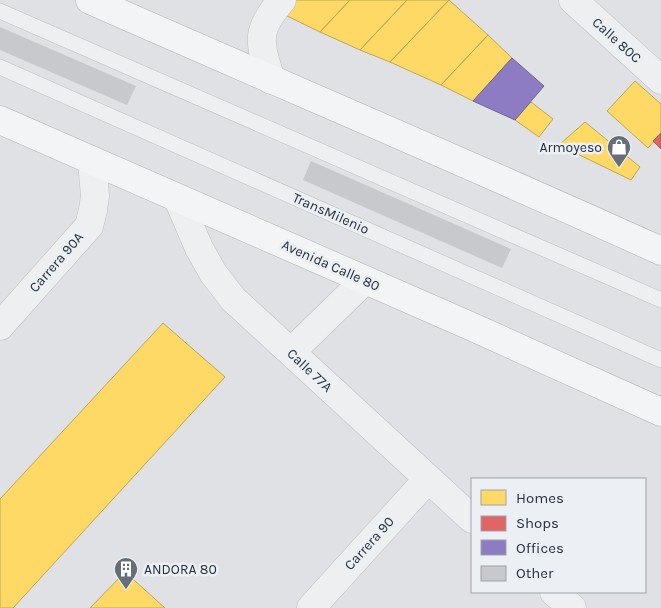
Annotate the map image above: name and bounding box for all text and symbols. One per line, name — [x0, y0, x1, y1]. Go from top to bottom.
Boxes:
street label: Calle 80C — [589, 14, 645, 67]
shop icon: Armoyeso — [606, 134, 632, 168]
place label: Armoyeso — [539, 139, 602, 156]
street label: TransMilenio — [290, 189, 372, 238]
street label: Carrera 90A — [26, 229, 87, 296]
street label: Avenida Calle 80 — [279, 236, 382, 295]
street label: Calle 77A — [283, 345, 336, 396]
legend — [471, 478, 646, 593]
text: Homes — [516, 489, 564, 507]
street label: Carrera 90 — [341, 513, 398, 574]
text: Shops — [516, 514, 559, 532]
text: Offices — [516, 539, 564, 557]
building icon: ANDORA 80 — [113, 556, 139, 590]
place label: ANDORA 80 — [144, 561, 217, 578]
text: Other — [516, 564, 554, 582]

